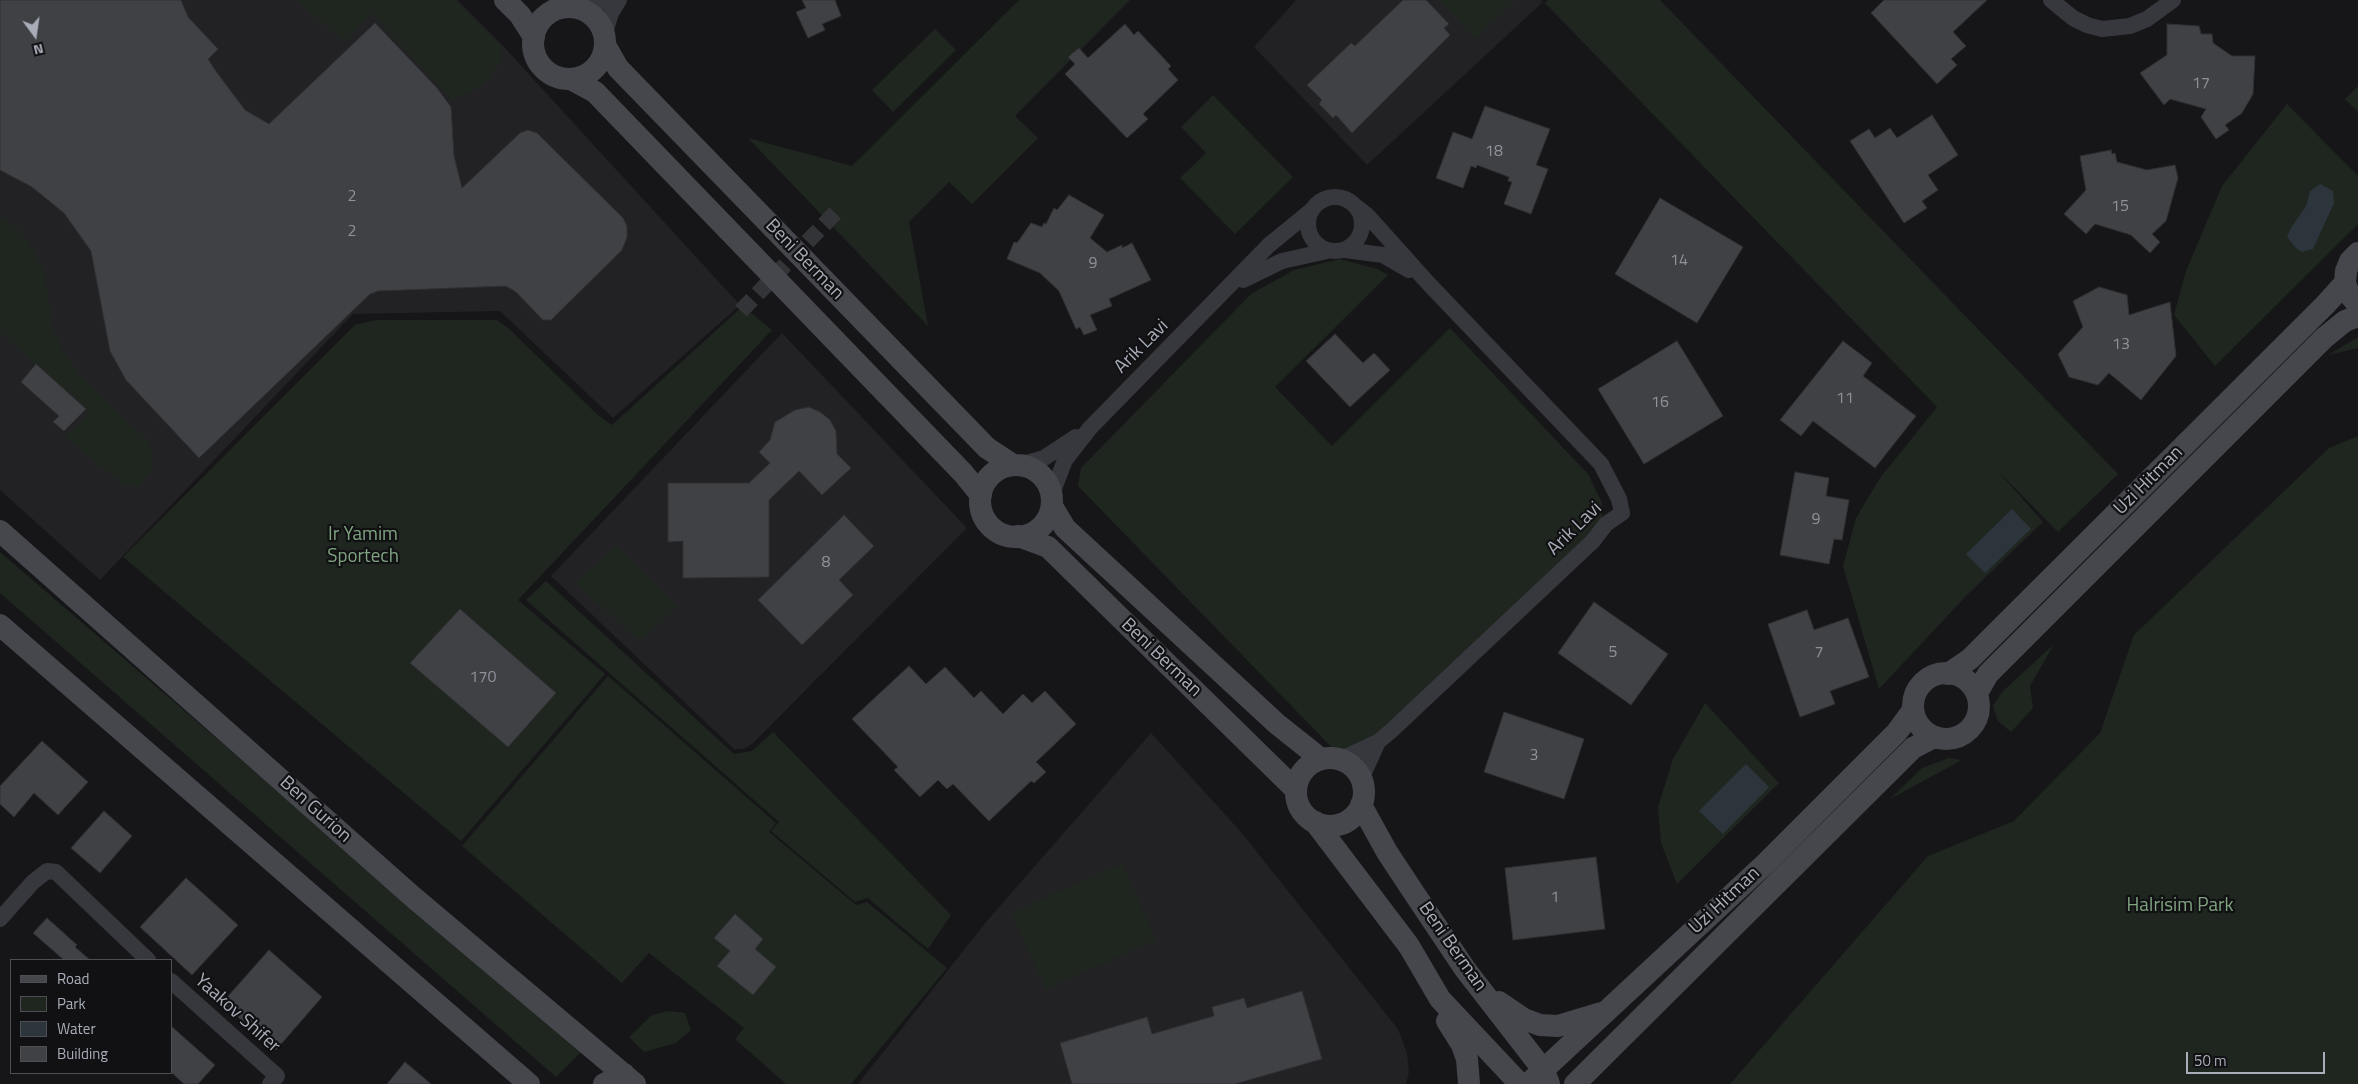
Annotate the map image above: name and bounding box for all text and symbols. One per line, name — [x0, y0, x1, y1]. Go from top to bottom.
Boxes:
north arrow — [10, 10, 60, 60]
text: N — [32, 39, 46, 61]
house number: 17 — [2192, 74, 2210, 94]
house number: 18 — [1485, 142, 1503, 162]
house number: 2 — [348, 187, 356, 207]
house number: 15 — [2111, 197, 2129, 217]
street label: Beni Berman — [760, 215, 848, 305]
house number: 2 — [348, 222, 356, 242]
house number: 14 — [1670, 251, 1688, 271]
house number: 9 — [1089, 254, 1097, 274]
street label: Arik Lavi — [1110, 315, 1174, 379]
house number: 13 — [2112, 335, 2130, 355]
house number: 11 — [1836, 389, 1854, 409]
house number: 16 — [1651, 393, 1669, 413]
street label: Uzi Hitman — [2110, 442, 2188, 520]
street label: Arik Lavi — [1543, 497, 1607, 561]
house number: 9 — [1812, 510, 1820, 530]
park label: Ir Yamim Sportech — [327, 524, 399, 568]
house number: 8 — [822, 553, 830, 573]
street label: Beni Berman — [1116, 614, 1206, 702]
house number: 5 — [1609, 643, 1617, 663]
house number: 7 — [1815, 643, 1823, 663]
house number: 170 — [470, 668, 496, 688]
house number: 3 — [1530, 746, 1538, 766]
street label: Ben Gurion — [275, 772, 355, 848]
street label: Uzi Hitman — [1685, 862, 1765, 940]
house number: 1 — [1551, 888, 1559, 908]
park label: HaIrisim Park — [2126, 895, 2234, 917]
street label: Beni Berman — [1413, 898, 1491, 996]
legend — [10, 959, 172, 1074]
text: Road — [57, 967, 89, 990]
street label: Yaakov Shifer — [190, 970, 284, 1058]
text: Park — [57, 992, 86, 1015]
text: Water — [57, 1017, 96, 1040]
text: Building — [57, 1042, 108, 1065]
scale bar — [2188, 1042, 2327, 1074]
text: 50 m — [2194, 1049, 2227, 1072]

